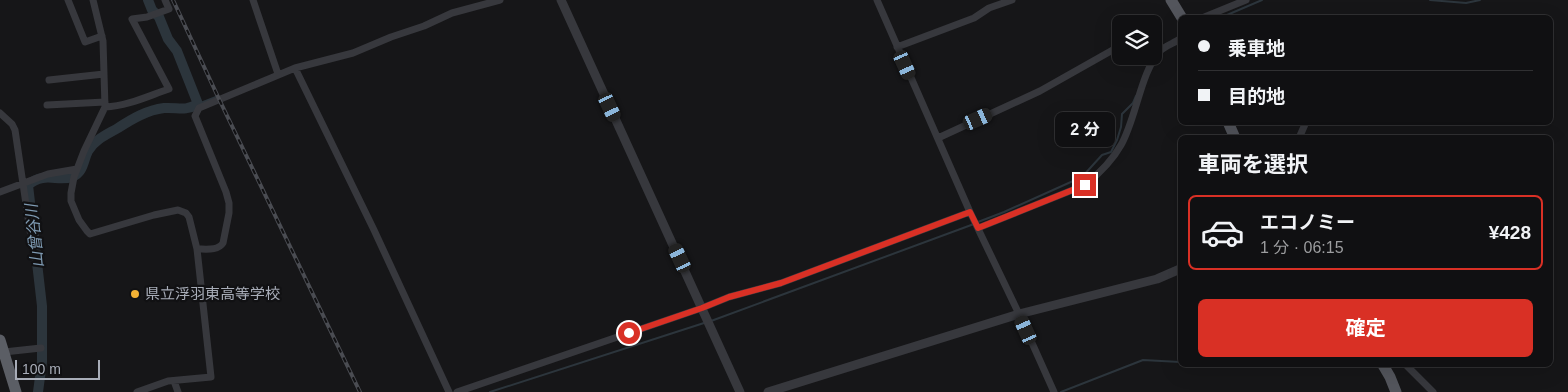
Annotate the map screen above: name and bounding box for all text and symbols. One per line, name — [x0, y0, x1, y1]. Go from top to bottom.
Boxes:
map controls — [1112, 15, 1162, 65]
button: layers — [1112, 15, 1162, 65]
text: 乗車地 — [1228, 38, 1285, 59]
car — [892, 48, 917, 82]
text: 目的地 — [1228, 86, 1285, 107]
car — [596, 90, 623, 124]
car — [961, 106, 994, 132]
callout: 2 分 — [1055, 112, 1115, 148]
text: 2 分 — [1070, 121, 1100, 138]
text: 車両を選択 — [1198, 152, 1308, 177]
route end — [1074, 174, 1096, 196]
water label: 山曾谷川 — [22, 201, 46, 269]
icon: car — [1200, 210, 1245, 255]
text: エコノミー — [1260, 212, 1355, 233]
text: ¥428 — [1489, 222, 1531, 243]
text: 1 分 · 06:15 — [1260, 239, 1344, 256]
car — [666, 241, 693, 275]
place label: 県立浮羽東高等学校 — [145, 285, 280, 302]
marker: 県立浮羽東高等学校 — [129, 288, 141, 300]
button: 確定 — [1198, 299, 1533, 357]
car — [1013, 313, 1038, 347]
route start — [618, 322, 640, 344]
scale bar — [15, 357, 100, 380]
text: 100 m — [22, 361, 61, 377]

